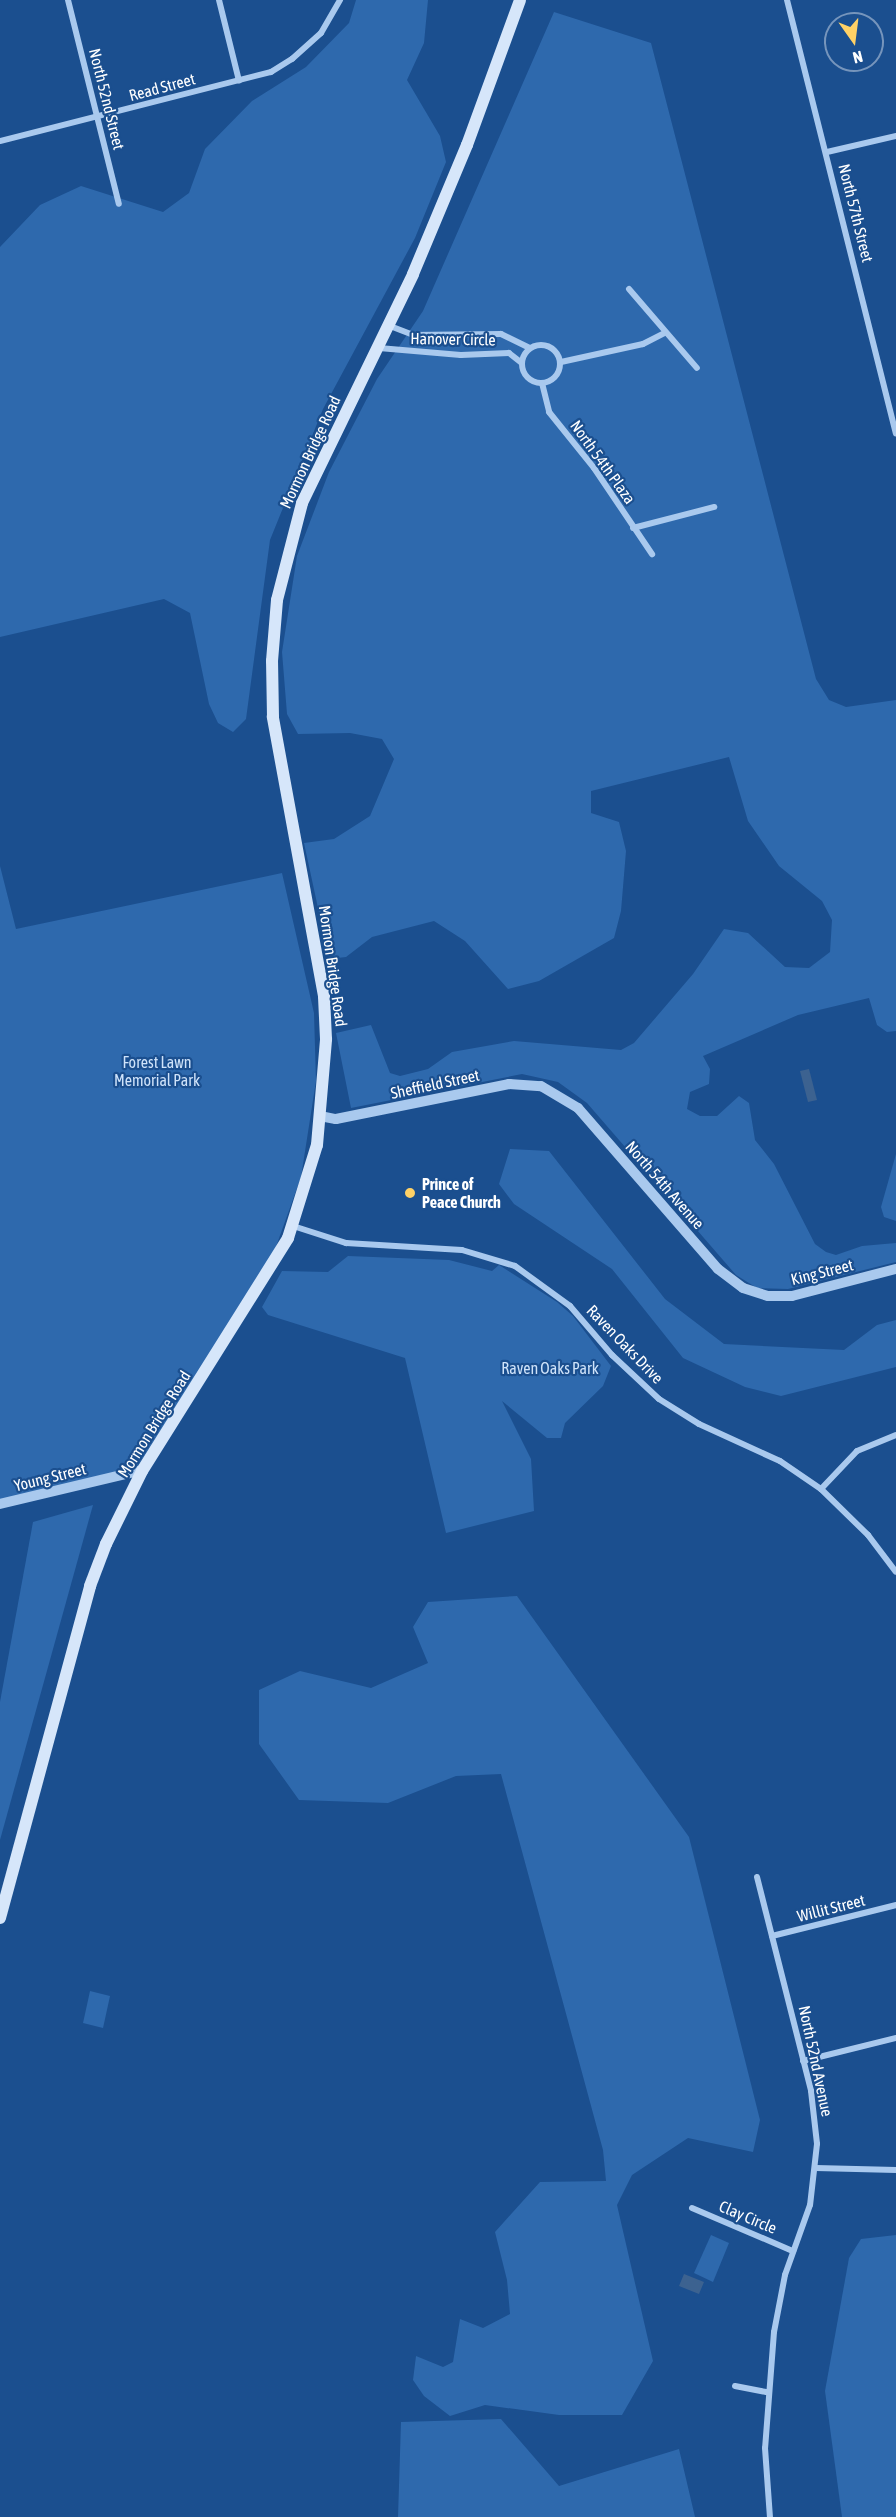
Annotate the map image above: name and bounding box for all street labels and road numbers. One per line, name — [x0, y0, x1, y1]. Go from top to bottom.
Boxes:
street label: North 52nd Street — [85, 46, 129, 152]
street label: Read Street — [127, 69, 197, 105]
street label: North 57th Street — [834, 162, 878, 264]
street label: Hanover Circle — [410, 329, 496, 349]
street label: Mormon Bridge Road — [276, 393, 344, 511]
street label: North 54th Plaza — [566, 417, 640, 507]
street label: Mormon Bridge Road — [315, 904, 351, 1028]
street label: Sheffield Street — [389, 1065, 481, 1103]
street label: North 54th Avenue — [622, 1137, 708, 1233]
street label: King Street — [789, 1255, 855, 1289]
street label: Raven Oaks Drive — [583, 1301, 667, 1387]
street label: Mormon Bridge Road — [114, 1367, 194, 1481]
street label: Young Street — [12, 1459, 88, 1495]
street label: Willit Street — [795, 1890, 867, 1926]
street label: North 52nd Avenue — [795, 2004, 837, 2118]
street label: Clay Circle — [716, 2196, 780, 2238]

